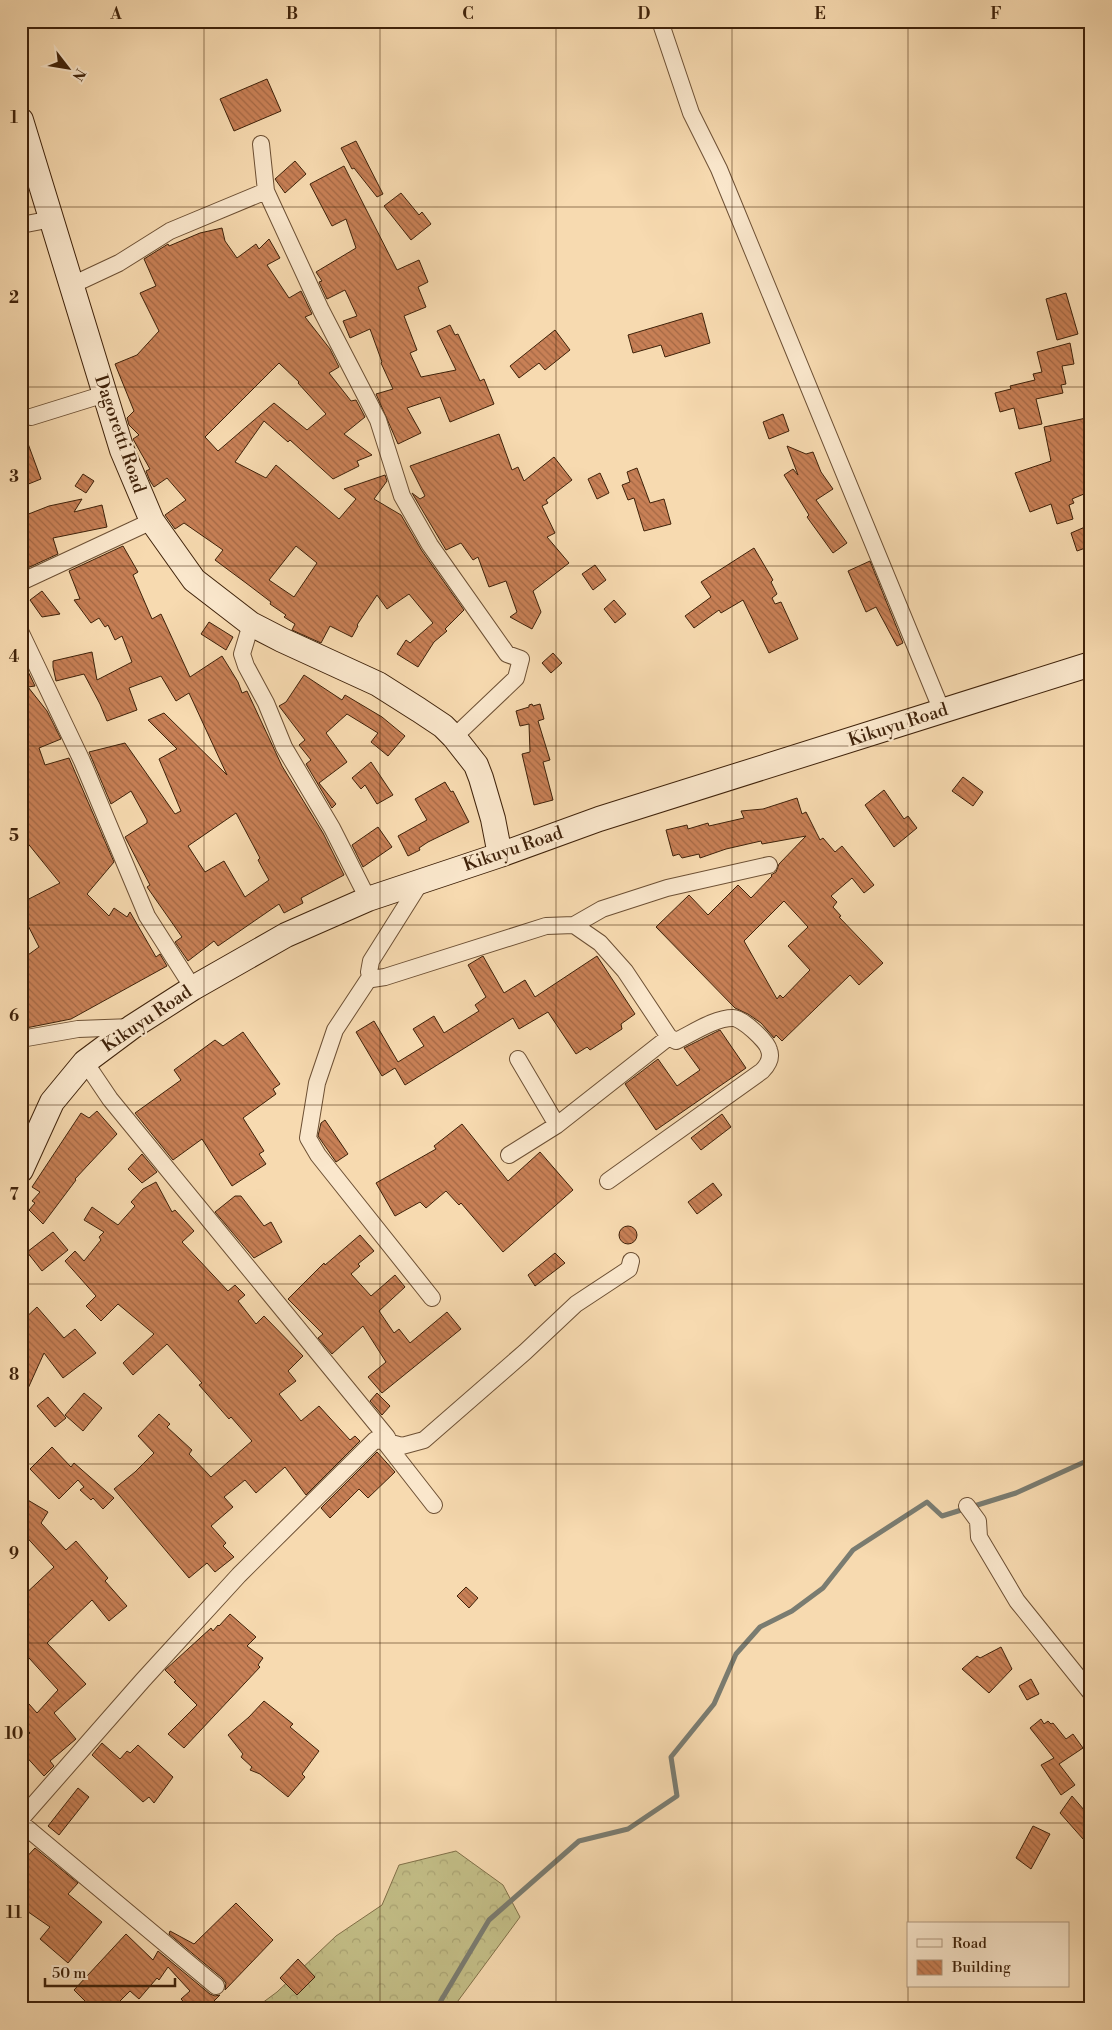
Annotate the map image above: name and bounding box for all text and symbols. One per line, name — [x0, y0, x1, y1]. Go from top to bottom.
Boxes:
text: A — [109, 4, 122, 24]
text: B — [286, 4, 298, 24]
text: C — [462, 4, 474, 24]
text: D — [638, 4, 651, 24]
text: E — [814, 4, 826, 24]
text: F — [990, 4, 1002, 24]
north arrow — [42, 42, 92, 92]
text: N — [68, 65, 89, 84]
text: 1 — [10, 108, 18, 128]
text: 2 — [9, 288, 19, 308]
street label: Dagoretti Road — [89, 372, 151, 497]
text: 3 — [9, 467, 19, 487]
text: 4 — [9, 647, 20, 667]
street label: Kikuyu Road — [845, 698, 952, 752]
street label: Kikuyu Road — [460, 821, 567, 877]
text: 5 — [9, 826, 19, 846]
street label: Kikuyu Road — [98, 980, 197, 1058]
text: 6 — [9, 1006, 19, 1026]
text: 7 — [9, 1185, 19, 1205]
text: 8 — [9, 1365, 19, 1385]
text: 9 — [9, 1544, 19, 1564]
text: 10 — [5, 1724, 23, 1744]
text: 11 — [6, 1903, 22, 1923]
legend — [907, 1922, 1070, 1988]
text: Road — [952, 1934, 987, 1953]
scale bar — [45, 1955, 175, 1987]
text: Building — [951, 1958, 1011, 1977]
text: 50 m — [52, 1964, 86, 1983]

